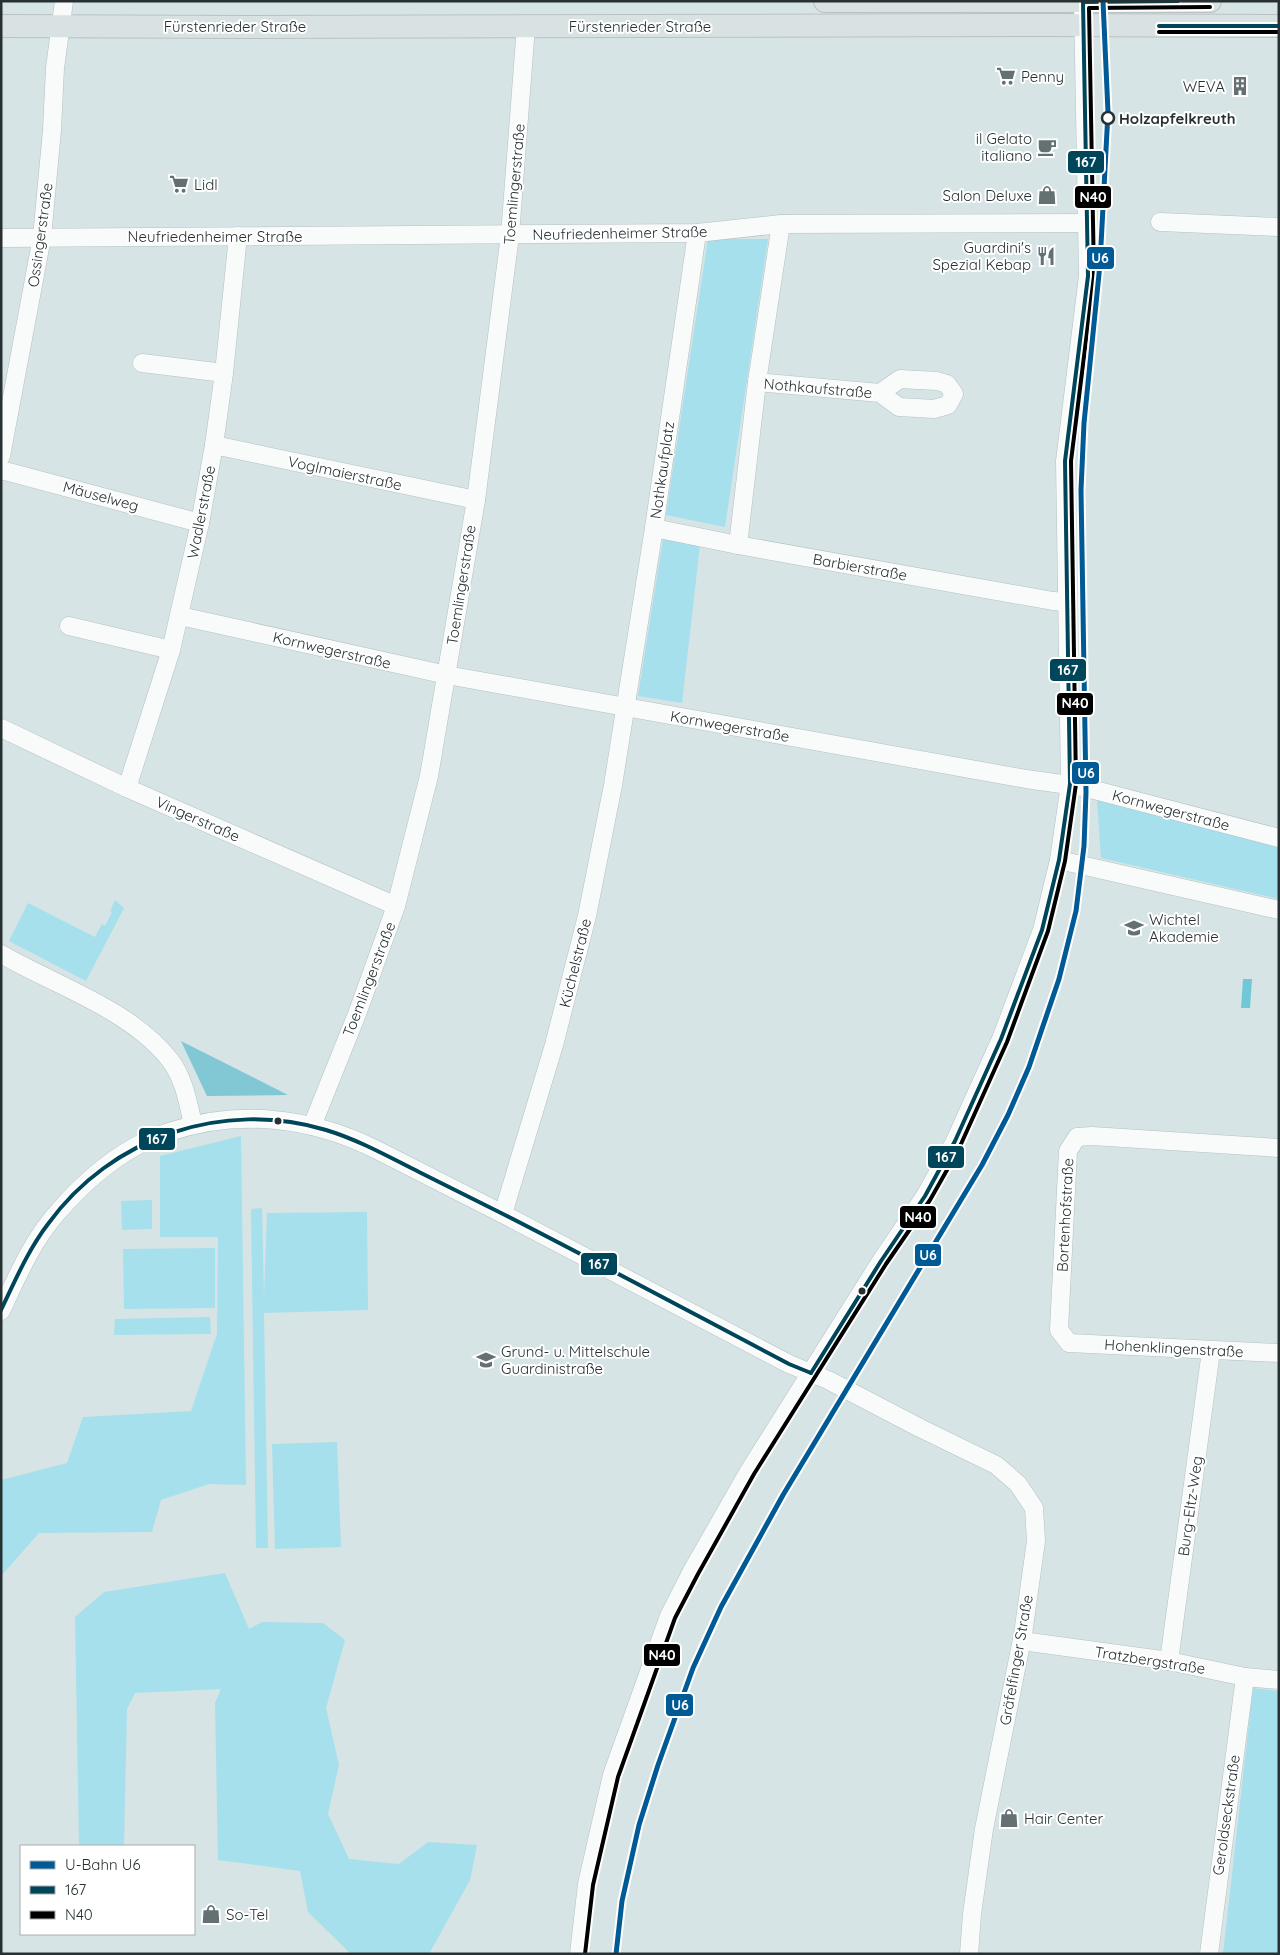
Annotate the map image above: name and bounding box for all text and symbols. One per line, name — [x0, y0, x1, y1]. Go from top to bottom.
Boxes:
street label: Fürstenrieder Straße — [164, 17, 306, 36]
street label: Fürstenrieder Straße — [569, 17, 711, 36]
supermarket icon: Penny — [995, 65, 1017, 87]
place label: Penny — [1021, 67, 1064, 86]
building icon: WEVA — [1229, 75, 1251, 97]
place label: WEVA — [1183, 77, 1225, 96]
place label: Holzapfelkreuth — [1119, 109, 1236, 128]
marker: Holzapfelkreuth — [1101, 111, 1115, 125]
street label: Toemlingerstraße — [499, 123, 529, 245]
place label: il Gelato italiano — [976, 129, 1032, 165]
cafe icon: il Gelato italiano — [1036, 136, 1058, 158]
line badge: 167 — [1067, 150, 1105, 174]
text: 167 — [1076, 153, 1097, 171]
supermarket icon: Lidl — [168, 173, 190, 195]
place label: Lidl — [194, 175, 218, 194]
street label: Ossingerstraße — [23, 182, 57, 288]
shop icon: Salon Deluxe — [1036, 184, 1058, 206]
line badge: N40 — [1074, 185, 1112, 209]
place label: Salon Deluxe — [942, 186, 1032, 205]
text: N40 — [1079, 188, 1107, 206]
street label: Neufriedenheimer Straße — [532, 222, 708, 244]
street label: Neufriedenheimer Straße — [127, 227, 303, 246]
place label: Guardini's Spezial Kebap — [932, 238, 1031, 274]
restaurant icon: Guardini's Spezial Kebap — [1035, 245, 1057, 267]
line badge: U6 — [1086, 246, 1115, 270]
text: U6 — [1091, 249, 1109, 267]
street label: Nothkaufstraße — [763, 374, 873, 402]
street label: Nothkaufplatz — [646, 420, 678, 520]
street label: Voglmaierstraße — [286, 452, 404, 494]
street label: Wadlerstraße — [183, 464, 219, 560]
street label: Mäuselweg — [61, 477, 141, 515]
street label: Toemlingerstraße — [442, 524, 480, 646]
street label: Barbierstraße — [811, 549, 909, 585]
street label: Kornwegerstraße — [271, 627, 393, 673]
line badge: 167 — [1049, 658, 1087, 682]
text: 167 — [1058, 661, 1079, 679]
line badge: N40 — [1056, 692, 1094, 716]
text: N40 — [1061, 694, 1089, 712]
street label: Kornwegerstraße — [669, 706, 791, 746]
line badge: U6 — [1071, 761, 1100, 785]
text: U6 — [1077, 764, 1095, 782]
street label: Kornwegerstraße — [1110, 785, 1232, 835]
street label: Vingerstraße — [153, 792, 243, 846]
place label: Wichtel Akademie — [1149, 910, 1219, 946]
street label: Küchelstraße — [555, 917, 595, 1009]
school or university icon: Wichtel Akademie — [1123, 917, 1145, 939]
street label: Toemlingerstraße — [338, 919, 400, 1039]
unlabelled marker — [273, 1116, 283, 1126]
line badge: 167 — [138, 1127, 176, 1151]
text: 167 — [147, 1130, 168, 1148]
line badge: 167 — [927, 1145, 965, 1169]
text: 167 — [936, 1148, 957, 1166]
street label: Bortenhofstraße — [1053, 1158, 1077, 1272]
line badge: N40 — [899, 1205, 937, 1229]
text: N40 — [904, 1208, 932, 1226]
line badge: U6 — [914, 1243, 942, 1267]
text: U6 — [919, 1246, 937, 1264]
line badge: 167 — [580, 1252, 618, 1276]
text: 167 — [589, 1255, 610, 1273]
unlabelled marker — [857, 1286, 867, 1296]
street label: Hohenklingenstraße — [1104, 1335, 1244, 1361]
place label: Grund- u. Mittelschule Guardinistraße — [501, 1342, 650, 1378]
school or university icon: Grund- u. Mittelschule Guardinistraße — [475, 1349, 497, 1371]
street label: Burg-Eltz-Weg — [1174, 1455, 1206, 1557]
street label: Gräfelfinger Straße — [995, 1593, 1037, 1727]
street label: Tratzbergstraße — [1093, 1642, 1207, 1678]
line badge: N40 — [643, 1643, 681, 1667]
text: N40 — [648, 1646, 676, 1664]
line badge: U6 — [665, 1693, 694, 1717]
text: U6 — [671, 1696, 689, 1714]
street label: Geroldseckstraße — [1208, 1754, 1244, 1876]
shop icon: Hair Center — [998, 1807, 1020, 1829]
place label: Hair Center — [1024, 1809, 1103, 1828]
legend — [20, 1845, 195, 1935]
text: U-Bahn U6 — [65, 1855, 140, 1874]
text: 167 — [65, 1880, 87, 1899]
shop icon: So-Tel — [200, 1903, 222, 1925]
text: N40 — [65, 1905, 93, 1924]
place label: So-Tel — [226, 1905, 269, 1924]

